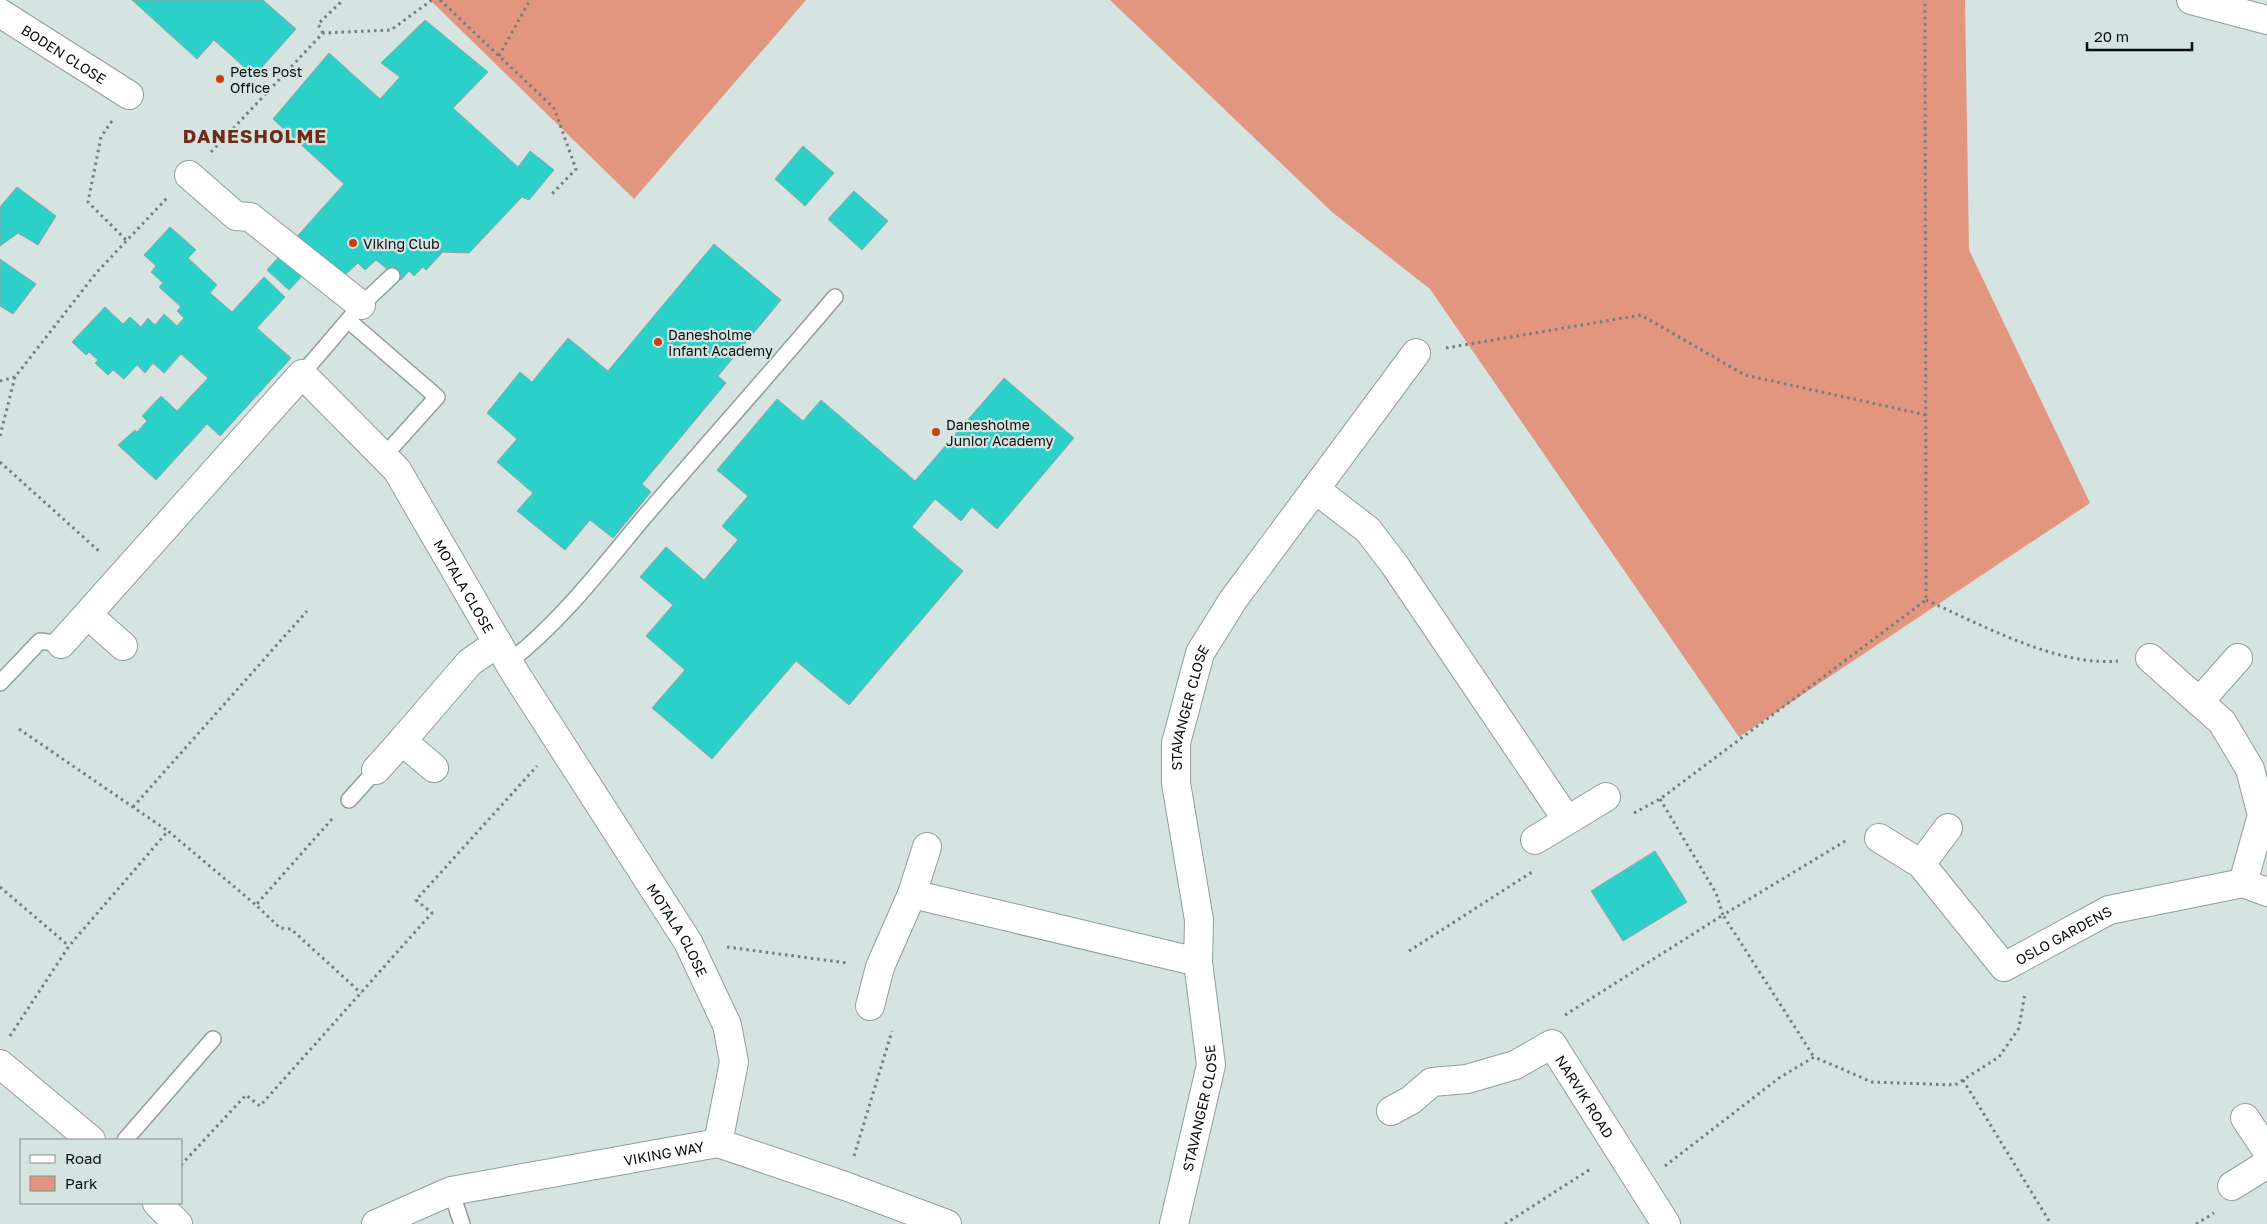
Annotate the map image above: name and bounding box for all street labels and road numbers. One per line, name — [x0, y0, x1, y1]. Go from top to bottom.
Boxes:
street label: BODEN CLOSE — [19, 21, 110, 87]
street label: MOTALA CLOSE — [431, 536, 498, 636]
street label: STAVANGER CLOSE — [1167, 641, 1212, 770]
street label: MOTALA CLOSE — [644, 880, 711, 979]
street label: OSLO GARDENS — [2012, 902, 2114, 968]
street label: STAVANGER CLOSE — [1178, 1044, 1220, 1173]
street label: NARVIK ROAD — [1552, 1052, 1618, 1141]
street label: VIKING WAY — [622, 1137, 705, 1168]

